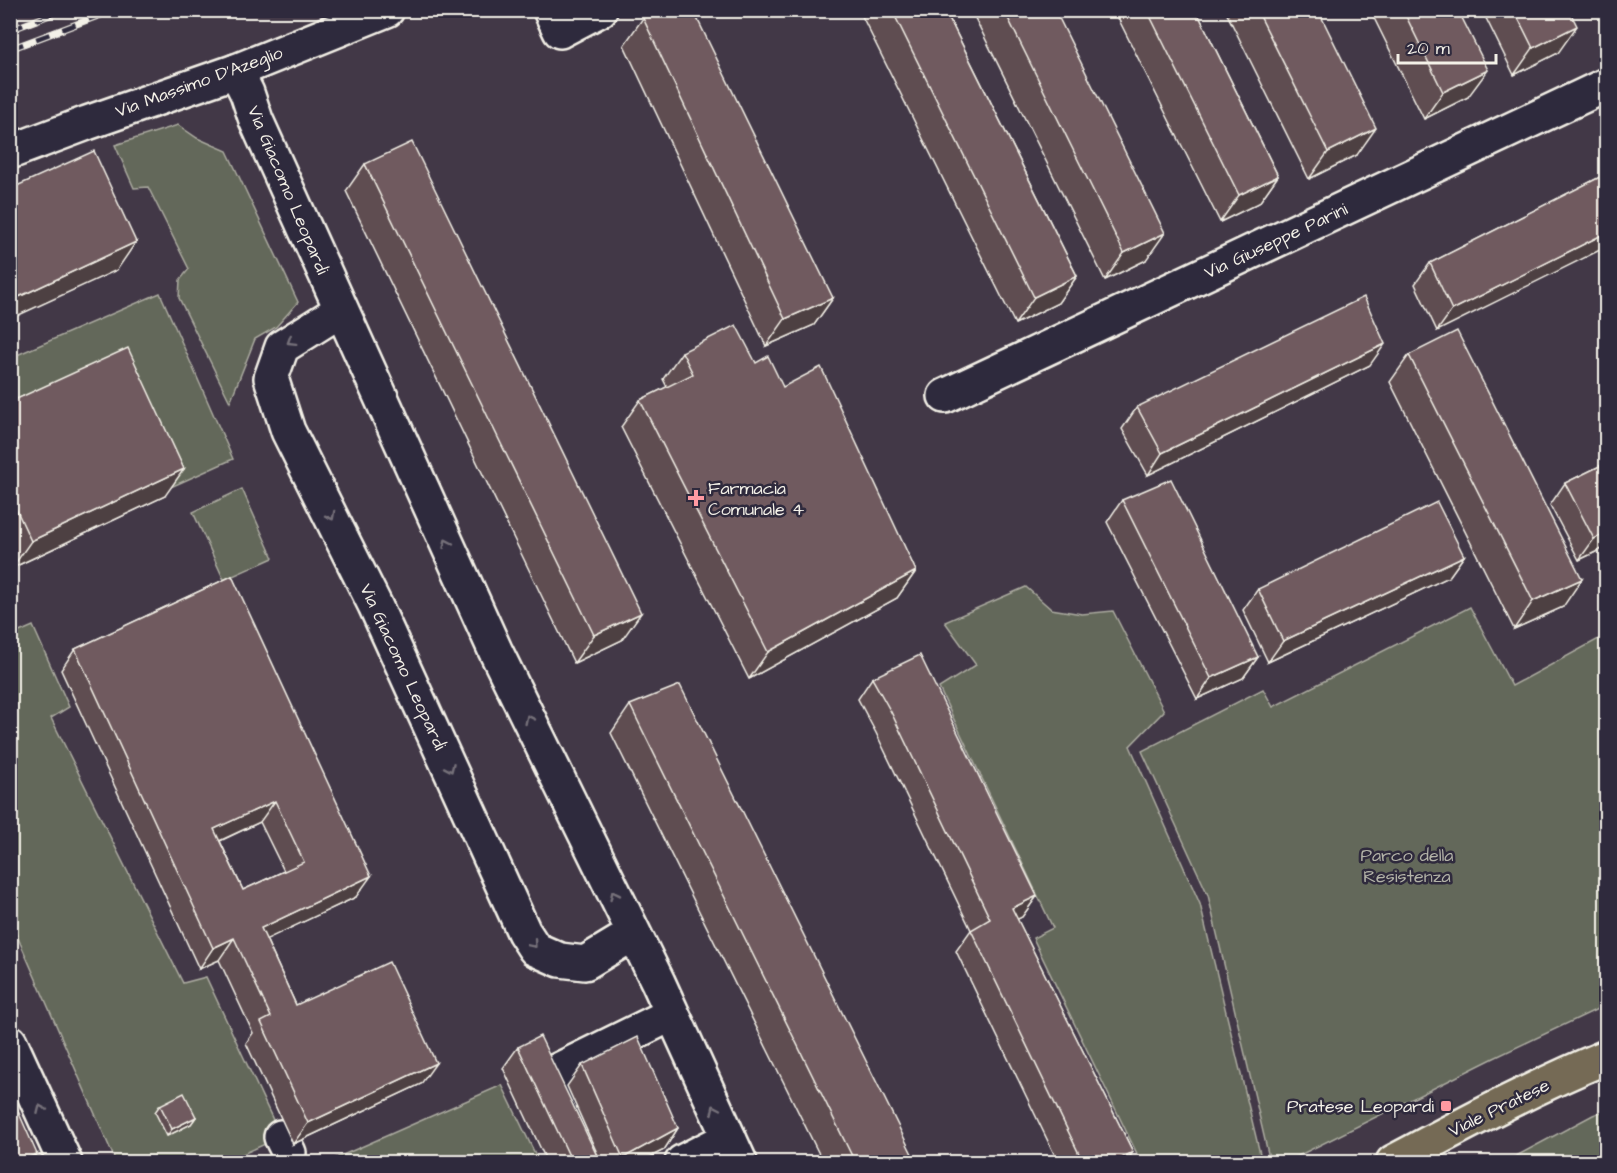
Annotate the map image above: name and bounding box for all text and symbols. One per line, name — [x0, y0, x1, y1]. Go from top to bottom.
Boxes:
scale bar — [1398, 27, 1496, 65]
text: 20 m — [1407, 36, 1450, 61]
street label: Via Massimo D'Azeglio — [112, 40, 286, 125]
street label: Via Giacomo Leopardi — [241, 102, 335, 278]
street label: Via Giuseppe Parini — [1200, 197, 1352, 285]
one-way arrow — [287, 334, 297, 346]
place label: Farmacia Comunale 4 — [708, 476, 804, 522]
marker: Farmacia Comunale 4 — [689, 491, 703, 505]
one-way arrow — [324, 510, 335, 521]
one-way arrow — [442, 538, 454, 549]
street label: Via Giacomo Leopardi — [353, 580, 453, 755]
one-way arrow — [525, 715, 537, 726]
one-way arrow — [443, 762, 455, 773]
park label: Parco della Resistenza — [1360, 843, 1454, 889]
one-way arrow — [610, 890, 622, 901]
one-way arrow — [526, 937, 537, 948]
street label: Viale Pratese — [1444, 1073, 1554, 1143]
place label: Pratese Leopardi — [1287, 1094, 1434, 1119]
marker: Pratese Leopardi — [1439, 1099, 1453, 1113]
one-way arrow — [36, 1105, 48, 1116]
one-way arrow — [711, 1105, 723, 1116]

